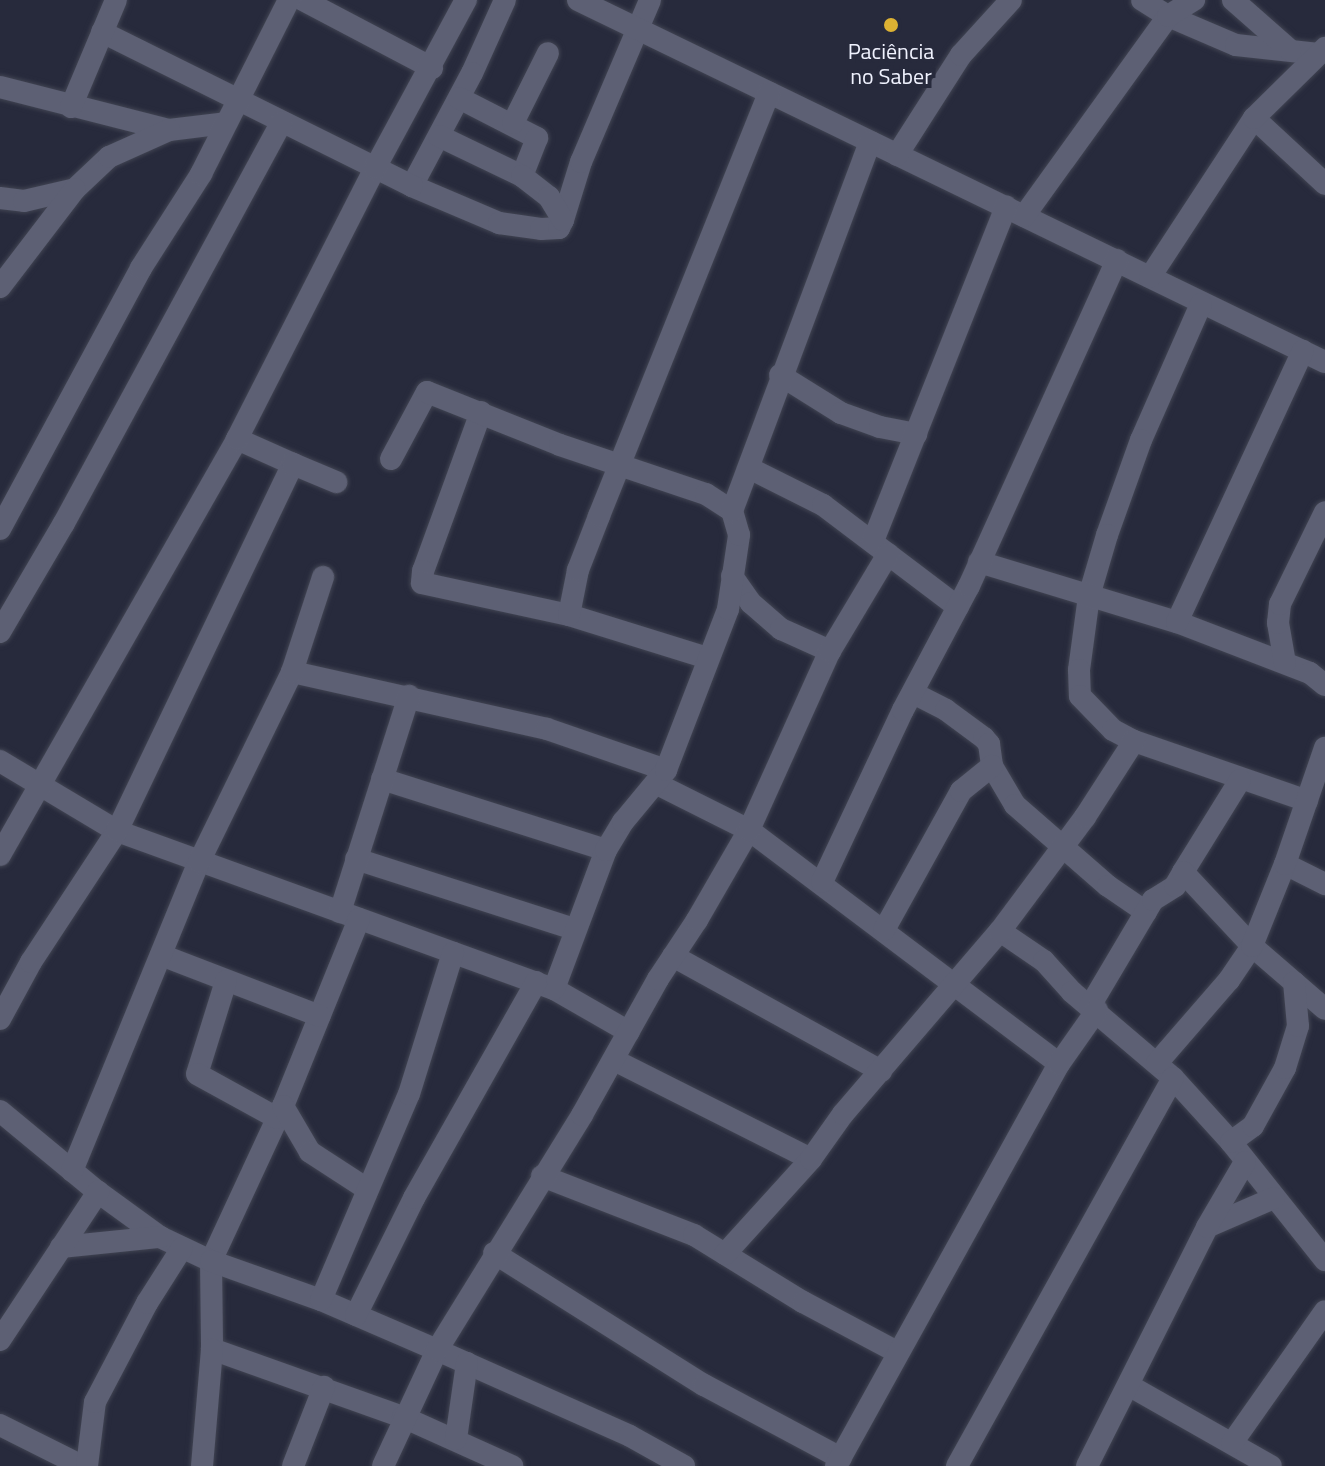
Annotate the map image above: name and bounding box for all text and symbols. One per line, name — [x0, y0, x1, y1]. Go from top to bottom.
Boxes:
marker: Paciência no Saber — [882, 16, 900, 34]
place label: Paciência no Saber — [848, 38, 934, 90]

